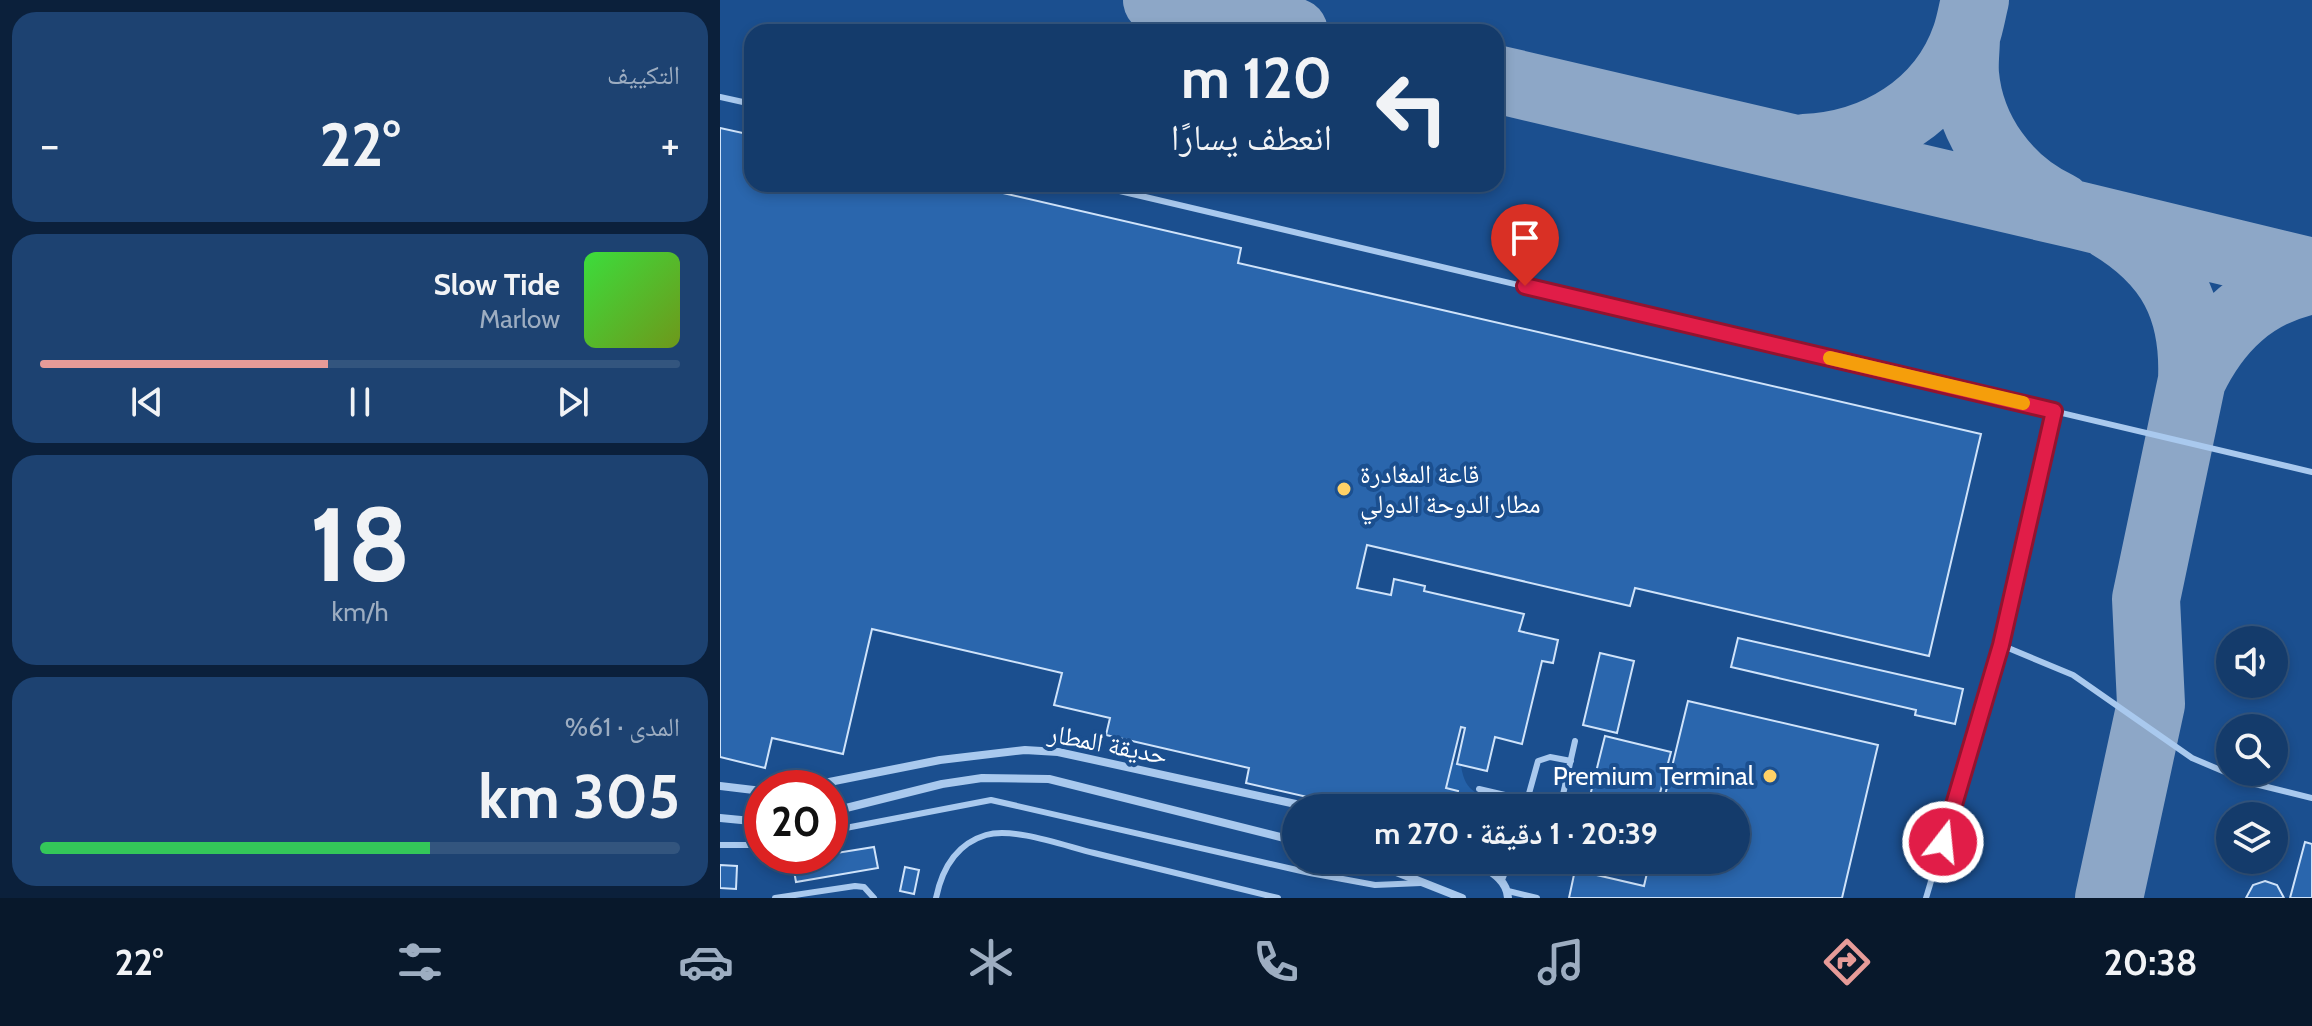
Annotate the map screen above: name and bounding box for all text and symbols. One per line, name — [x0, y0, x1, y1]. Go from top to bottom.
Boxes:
text: 120 m — [1181, 44, 1332, 112]
icon: left — [1360, 56, 1464, 160]
text: التكييف — [607, 59, 680, 91]
text: 22° — [320, 108, 400, 181]
text: انعطف يسارًا — [1171, 115, 1332, 159]
text: − — [40, 118, 59, 171]
text: + — [661, 118, 680, 171]
pin — [1491, 204, 1559, 286]
icon: arrive — [1503, 216, 1547, 260]
text: Slow Tide — [433, 266, 560, 303]
text: Marlow — [479, 303, 560, 335]
icon: previous — [125, 380, 169, 424]
icon: pause — [338, 380, 382, 424]
icon: next — [551, 380, 595, 424]
place label: قاعة المغادرة مطار الدوحة الدولي — [1360, 458, 1541, 525]
marker: قاعة المغادرة مطار الدوحة الدولي — [1335, 480, 1353, 498]
text: 18 — [309, 481, 411, 607]
text: km/h — [332, 596, 388, 628]
map controls — [2216, 626, 2288, 874]
button: sound — [2216, 626, 2288, 698]
text: المدى · 61% — [565, 711, 680, 743]
button: search — [2216, 714, 2288, 786]
street label: حديقة المطار — [1045, 717, 1170, 771]
text: 305 km — [478, 760, 680, 833]
place label: Premium Terminal — [1553, 760, 1754, 792]
marker: Premium Terminal — [1761, 767, 1779, 785]
speed limit sign: 20 — [744, 770, 848, 874]
position arrow — [1901, 800, 1985, 884]
button: layers — [2216, 802, 2288, 874]
text: 20:39 · 1 دقيقة · 270 m — [1374, 815, 1658, 852]
icon: filters — [392, 934, 448, 990]
icon: car — [678, 934, 734, 990]
icon: climate — [963, 934, 1019, 990]
icon: phone — [1248, 934, 1304, 990]
icon: music — [1533, 934, 1589, 990]
icon: directions — [1819, 934, 1875, 990]
text: 22° — [115, 940, 163, 984]
text: 20:38 — [2104, 940, 2197, 984]

